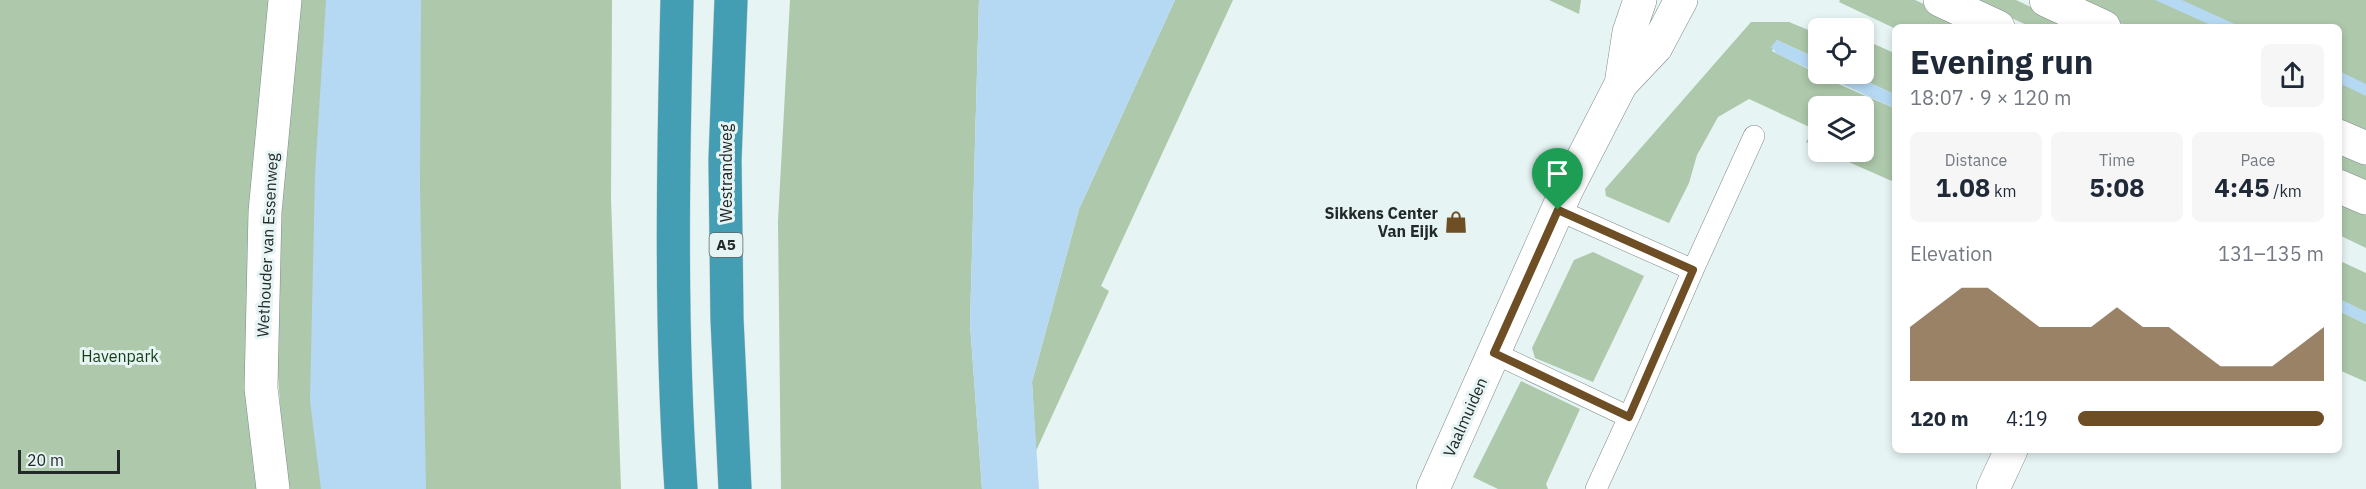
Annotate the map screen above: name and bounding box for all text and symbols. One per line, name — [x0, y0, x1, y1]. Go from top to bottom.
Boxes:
map controls — [1808, 18, 1874, 162]
button: locate — [1808, 18, 1874, 84]
text: Evening run — [1910, 40, 2094, 83]
button: share — [2261, 44, 2324, 107]
text: 18:07 · 9 × 120 m — [1910, 84, 2071, 111]
button: layers — [1808, 96, 1874, 162]
street label: Westrandweg — [716, 123, 736, 222]
pin — [1532, 148, 1583, 210]
text: Distance — [1945, 150, 2007, 170]
text: Time — [2099, 150, 2135, 170]
text: Pace — [2241, 150, 2275, 170]
street label: Wethouder van Essenweg — [252, 152, 282, 338]
icon: arrive — [1541, 157, 1574, 190]
text: 1.08 — [1935, 170, 1990, 204]
text: 5:08 — [2089, 170, 2145, 204]
text: 4:45 — [2214, 170, 2270, 204]
text: km — [1990, 181, 2017, 201]
text: /km — [2270, 181, 2302, 201]
place label: Sikkens Center Van Eijk — [1325, 203, 1439, 241]
shop icon: Sikkens Center Van Eijk — [1443, 209, 1469, 235]
road number: A5 — [710, 233, 742, 257]
text: Elevation — [1910, 240, 1993, 267]
text: 131–135 m — [2218, 240, 2324, 267]
park label: Havenpark — [81, 346, 159, 366]
street label: Vaalmuiden — [1439, 374, 1491, 460]
text: 120 m — [1910, 405, 1969, 432]
text: 4:19 — [2006, 405, 2048, 432]
scale bar — [18, 447, 120, 474]
text: 20 m — [27, 450, 64, 470]

